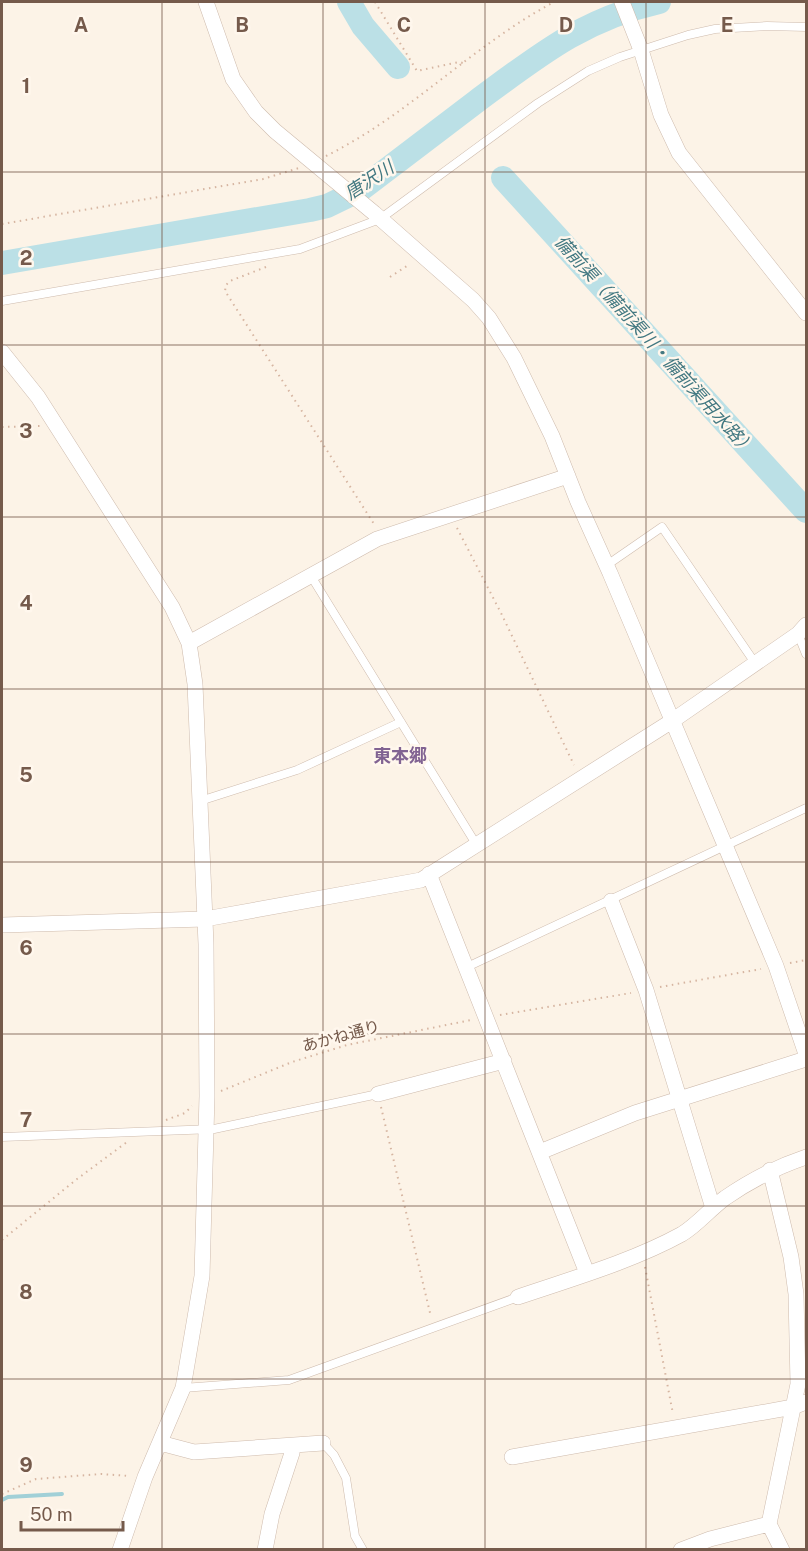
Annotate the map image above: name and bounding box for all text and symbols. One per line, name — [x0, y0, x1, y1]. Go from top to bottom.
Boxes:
text: A — [74, 13, 88, 37]
text: B — [235, 13, 249, 37]
text: C — [397, 13, 411, 37]
text: D — [559, 13, 573, 37]
text: E — [721, 13, 733, 37]
text: 1 — [22, 74, 30, 98]
water label: 唐沢川 — [341, 155, 399, 204]
water label: 備前渠（備前渠川・備前渠用水路） — [551, 231, 759, 459]
text: 2 — [20, 246, 32, 270]
text: 3 — [19, 419, 33, 443]
text: 4 — [19, 591, 33, 615]
district label: 東本郷 — [373, 745, 427, 766]
text: 5 — [19, 763, 33, 787]
text: 6 — [19, 936, 33, 960]
street label: あかね通り — [300, 1016, 382, 1056]
text: 7 — [20, 1108, 32, 1132]
text: 8 — [19, 1280, 33, 1304]
text: 9 — [19, 1453, 33, 1477]
scale bar — [21, 1494, 123, 1532]
text: 50 m — [30, 1504, 73, 1525]

